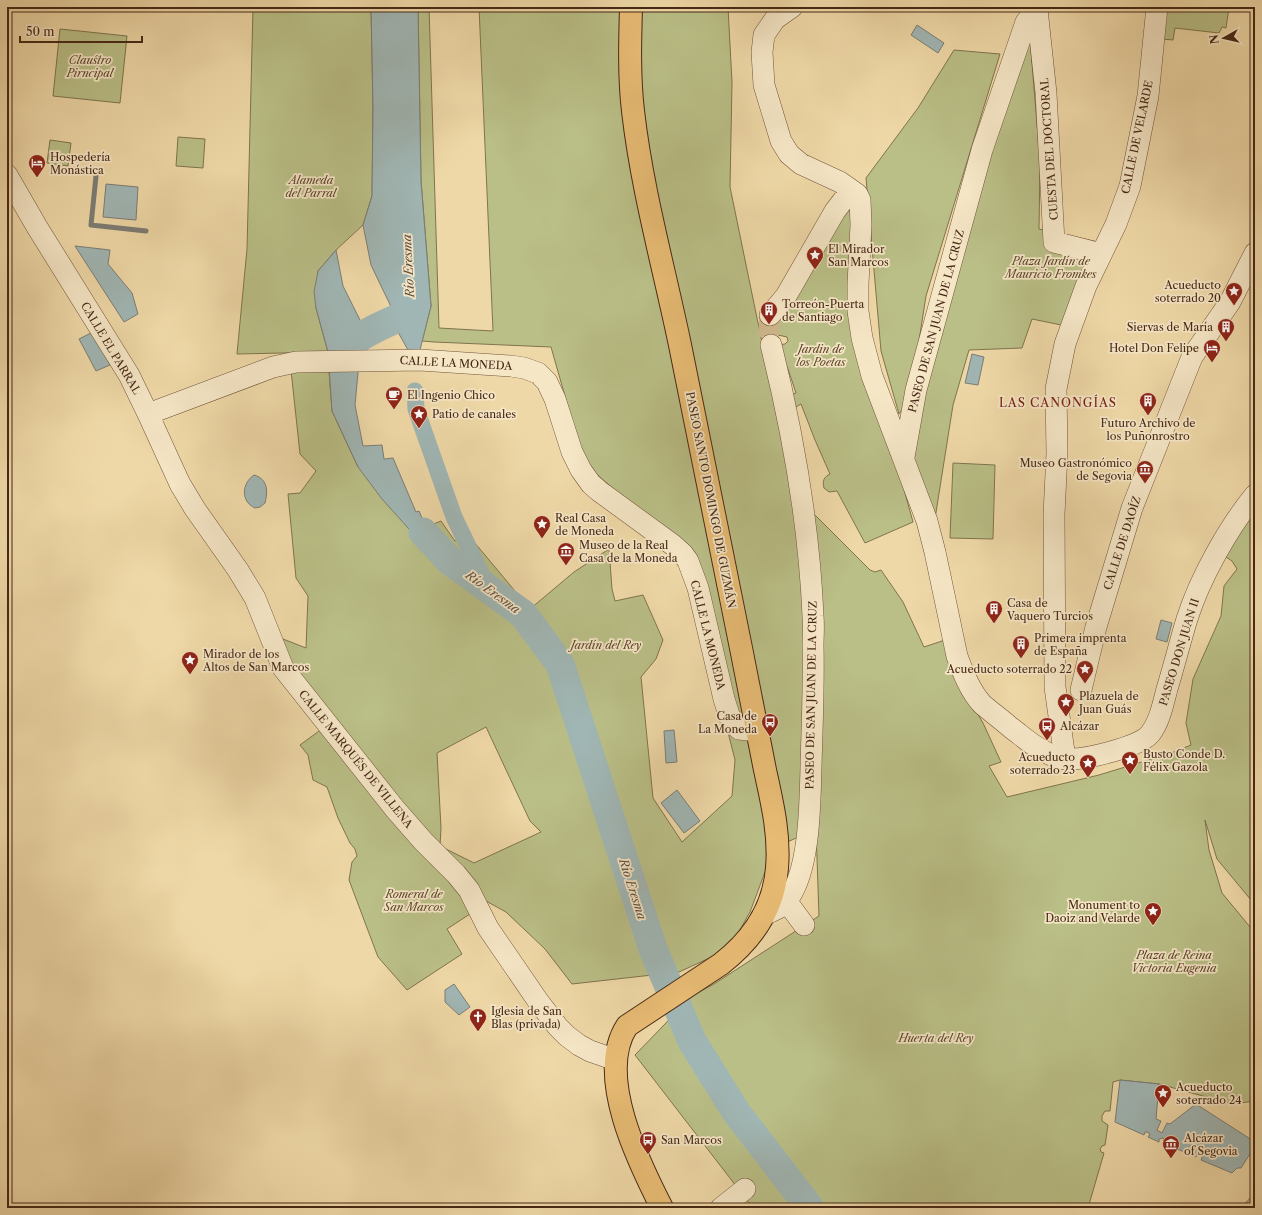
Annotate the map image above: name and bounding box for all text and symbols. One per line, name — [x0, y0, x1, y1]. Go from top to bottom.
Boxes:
scale bar — [20, 18, 142, 44]
north arrow — [1204, 18, 1244, 58]
text: 50 m — [26, 24, 55, 39]
text: N — [1206, 33, 1222, 45]
park label: Claustro Pirncipal — [66, 53, 115, 80]
street label: CUESTA DEL DOCTORAL — [1037, 77, 1061, 221]
street label: CALLE DE VELARDE — [1118, 79, 1156, 195]
place label: Hospedería Monástica — [50, 150, 110, 177]
hotel icon: Hospedería Monástica — [27, 153, 47, 178]
park label: Alameda del Parral — [286, 173, 338, 200]
street label: PASEO DE SAN JUAN DE LA CRUZ — [905, 228, 967, 414]
water label: Río Eresma — [399, 234, 417, 299]
place label: El Mirador San Marcos — [828, 242, 889, 269]
place icon: El Mirador San Marcos — [805, 245, 825, 270]
park label: Plaza Jardín de Mauricio Fromkes — [1003, 254, 1097, 281]
place label: Acueducto soterrado 20 — [1155, 278, 1221, 305]
place icon: Acueducto soterrado 20 — [1224, 281, 1244, 306]
place label: Torreón-Puerta de Santiago — [782, 297, 864, 324]
street label: CALLE EL PARRAL — [78, 299, 145, 397]
building icon: Torreón-Puerta de Santiago — [759, 300, 779, 325]
building icon: Siervas de María — [1216, 317, 1236, 342]
place label: Siervas de María — [1127, 320, 1213, 334]
hotel icon: Hotel Don Felipe — [1202, 338, 1222, 363]
place label: Hotel Don Felipe — [1109, 341, 1199, 355]
park label: Jardin de los Poetas — [795, 342, 846, 369]
street label: CALLE LA MONEDA — [399, 353, 514, 373]
cafe icon: El Ingenio Chico — [384, 385, 404, 410]
place label: El Ingenio Chico — [407, 388, 495, 402]
street label: PASEO SANTO DOMINGO DE GUZMÁN — [683, 390, 739, 610]
building icon: Futuro Archivo de los Puñonrostro — [1138, 391, 1158, 416]
district label: LAS CANONGÍAS — [999, 394, 1117, 410]
place icon: Patio de canales — [409, 404, 429, 429]
place label: Patio de canales — [432, 407, 516, 421]
place label: Futuro Archivo de los Puñonrostro — [1100, 416, 1196, 443]
place label: Museo Gastronómico de Segovia — [1019, 456, 1132, 483]
museum icon: Museo Gastronómico de Segovia — [1135, 459, 1155, 484]
street label: CALLE DE DAOÍZ — [1100, 494, 1144, 592]
place label: Real Casa de Moneda — [555, 511, 614, 538]
place icon: Real Casa de Moneda — [532, 514, 552, 539]
place label: Museo de la Real Casa de la Moneda — [579, 538, 678, 565]
museum icon: Museo de la Real Casa de la Moneda — [556, 541, 576, 566]
water label: Río Eresma — [462, 567, 523, 617]
street label: CALLE LA MONEDA — [688, 579, 729, 692]
place label: Casa de Vaquero Turcios — [1006, 596, 1093, 623]
street label: PASEO DON JUAN II — [1156, 597, 1202, 707]
building icon: Casa de Vaquero Turcios — [984, 599, 1004, 624]
street label: PASEO DE SAN JUAN DE LA CRUZ — [802, 601, 820, 789]
place label: Primera imprenta de España — [1034, 631, 1127, 658]
building icon: Primera imprenta de España — [1011, 634, 1031, 659]
park label: Jardín del Rey — [568, 638, 642, 652]
place label: Mirador de los Altos de San Marcos — [202, 647, 310, 674]
place icon: Mirador de los Altos de San Marcos — [180, 650, 200, 675]
place icon: Acueducto soterrado 22 — [1075, 659, 1095, 684]
place label: Acueducto soterrado 22 — [946, 662, 1072, 676]
street label: CALLE MARQUÉS DE VILLENA — [296, 687, 417, 831]
place label: Plazuela de Juan Guás — [1077, 689, 1139, 716]
place icon: Plazuela de Juan Guás — [1056, 692, 1076, 717]
place label: Casa de La Moneda — [698, 709, 757, 736]
bus stop icon: Casa de La Moneda — [760, 712, 780, 737]
bus stop icon: Alcázar — [1037, 716, 1057, 741]
place label: Alcázar — [1059, 719, 1099, 733]
place label: Busto Conde D. Félix Gazola — [1143, 747, 1225, 774]
place label: Acueducto soterrado 23 — [1010, 750, 1075, 777]
place icon: Busto Conde D. Félix Gazola — [1120, 750, 1140, 775]
place icon: Acueducto soterrado 23 — [1078, 753, 1098, 778]
water label: Río Eresma — [616, 856, 650, 921]
park label: Romeral de San Marcos — [383, 887, 444, 914]
place label: Monument to Daoiz and Velarde — [1045, 898, 1140, 925]
place icon: Monument to Daoiz and Velarde — [1143, 901, 1163, 926]
park label: Plaza de Reina Victoria Eugenia — [1131, 948, 1217, 975]
place label: Iglesia de San Blas (privada) — [491, 1004, 562, 1031]
church icon: Iglesia de San Blas (privada) — [468, 1007, 488, 1032]
park label: Huerta del Rey — [897, 1031, 974, 1045]
place label: Acueducto soterrado 24 — [1175, 1080, 1242, 1107]
place icon: Acueducto soterrado 24 — [1153, 1083, 1173, 1108]
bus stop icon: San Marcos — [638, 1130, 658, 1155]
place label: Alcázar of Segovia — [1183, 1131, 1238, 1158]
place label: San Marcos — [661, 1133, 722, 1147]
museum icon: Alcázar of Segovia — [1161, 1134, 1181, 1159]

